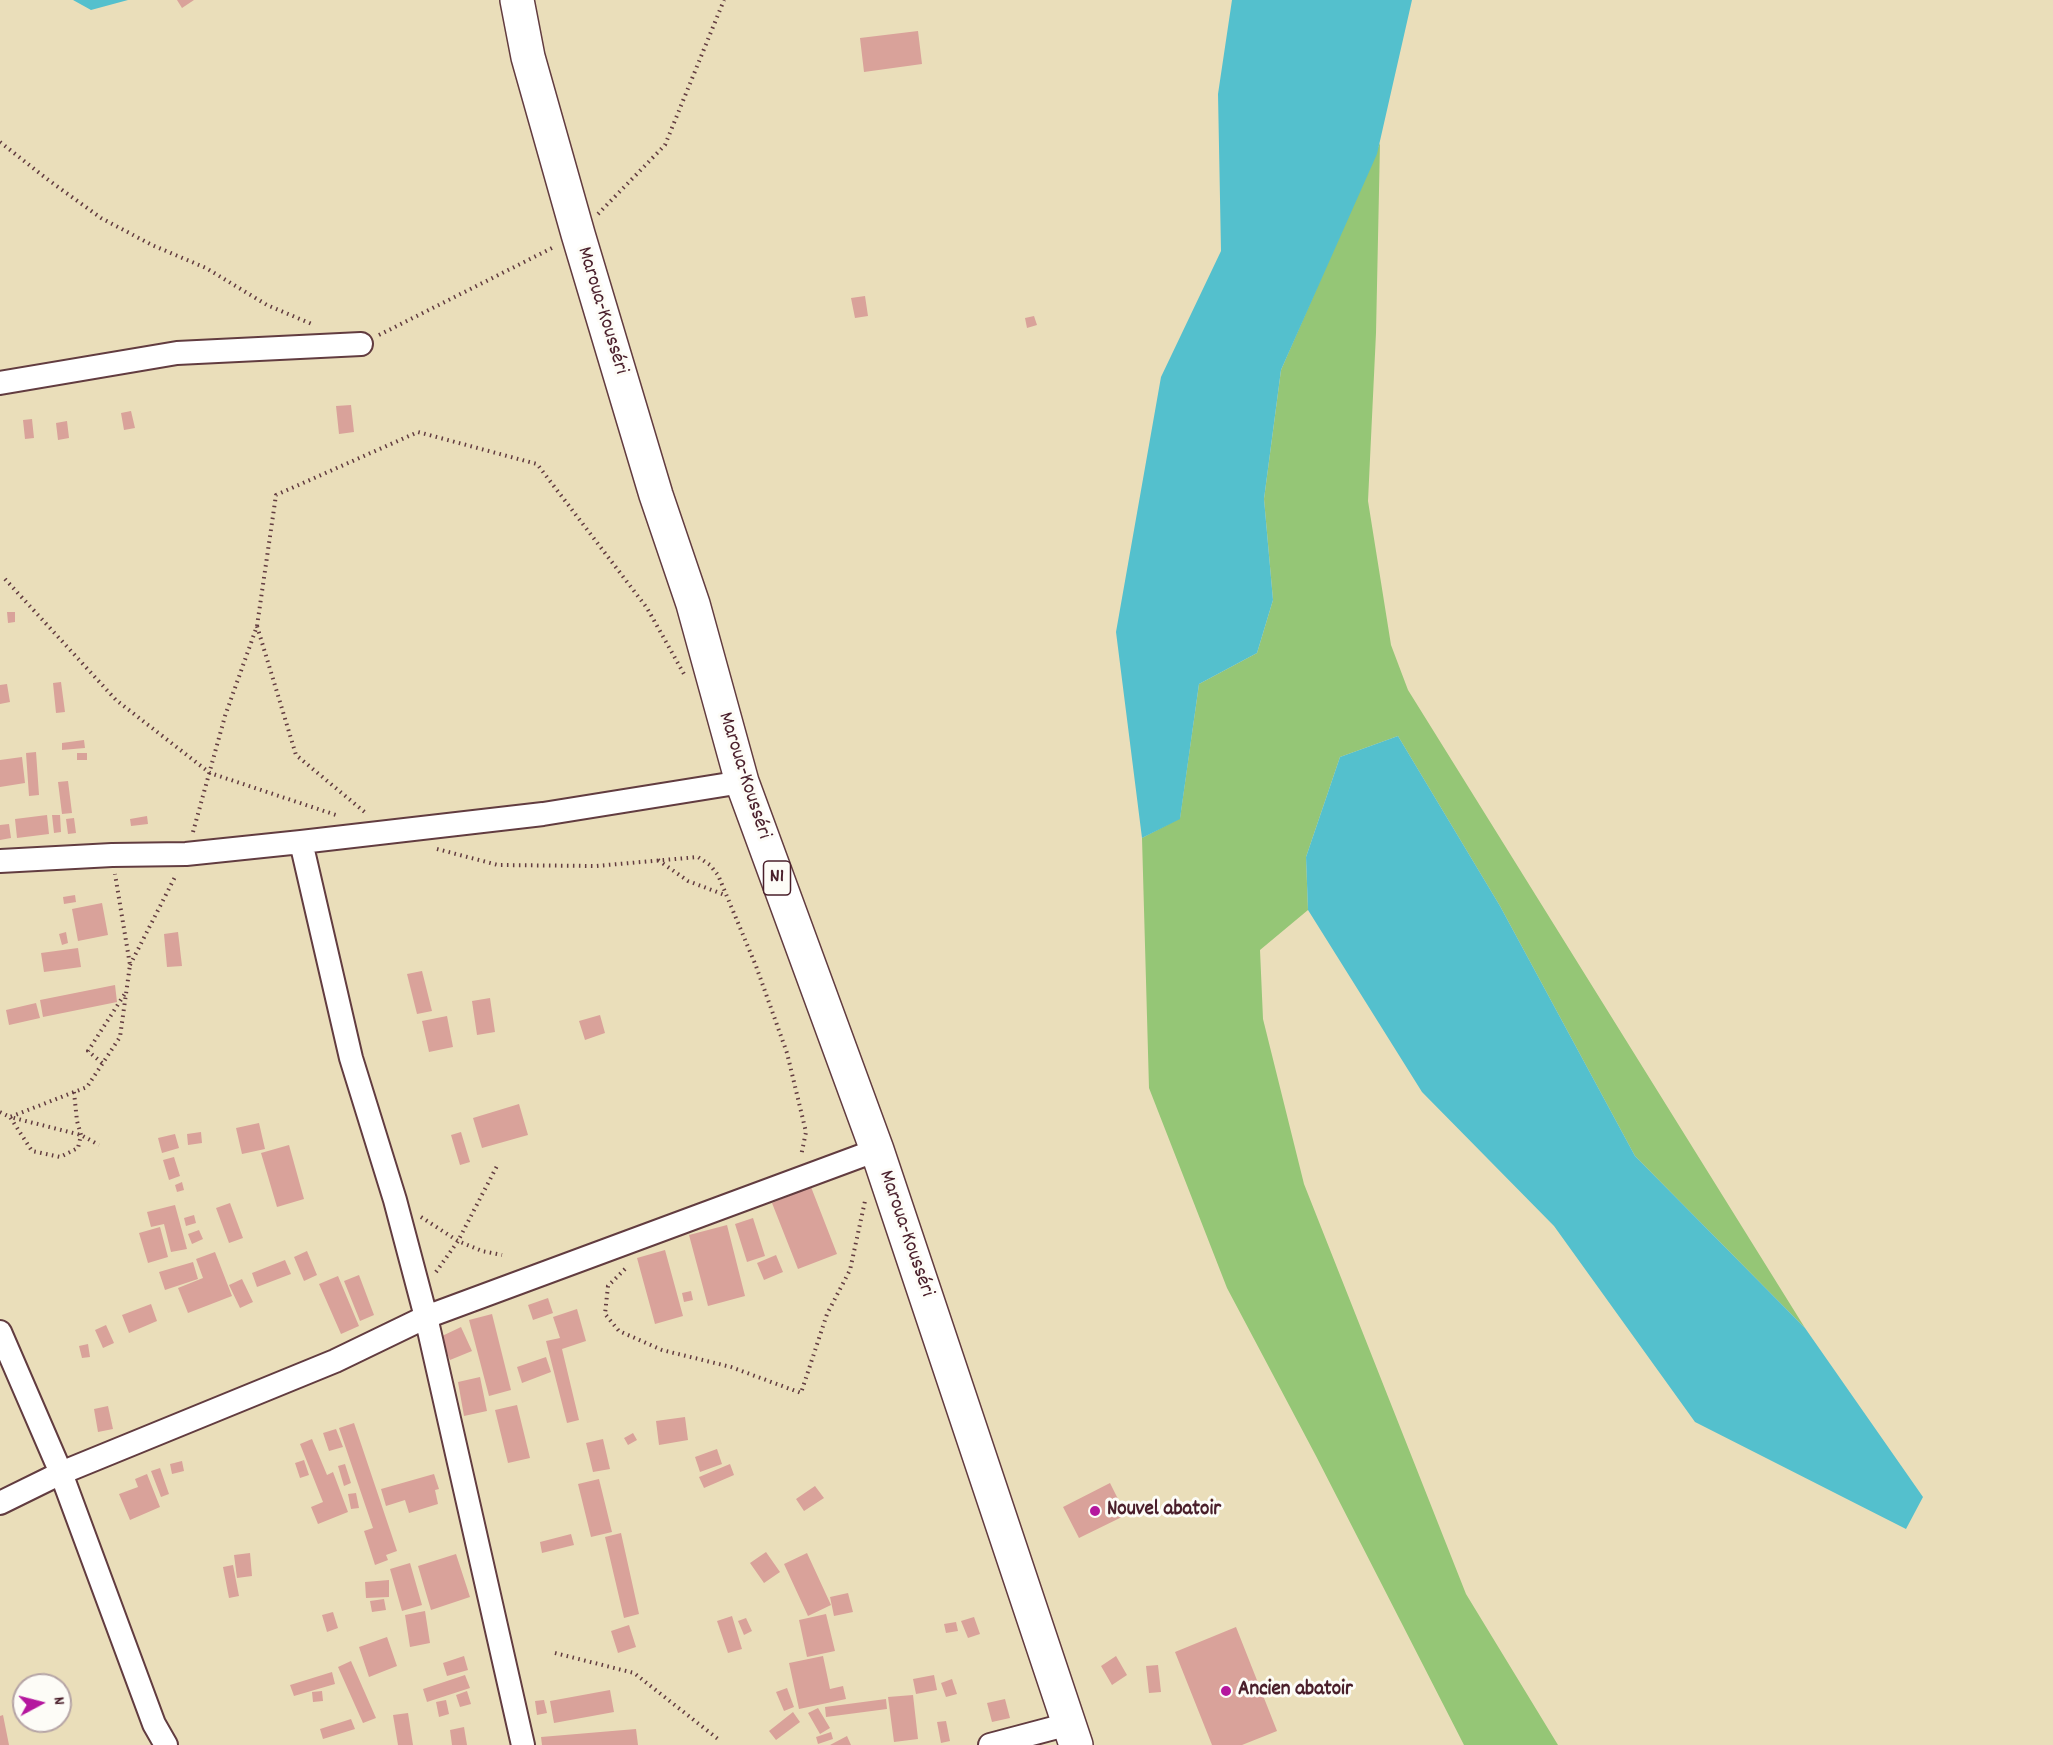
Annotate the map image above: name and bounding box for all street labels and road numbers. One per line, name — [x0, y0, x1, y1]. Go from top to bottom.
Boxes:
street label: Maroua-Kousséri — [570, 244, 632, 378]
street label: Maroua-Kousséri — [711, 709, 775, 843]
road number: N1 — [764, 861, 790, 895]
street label: Maroua-Kousséri — [872, 1168, 938, 1300]

